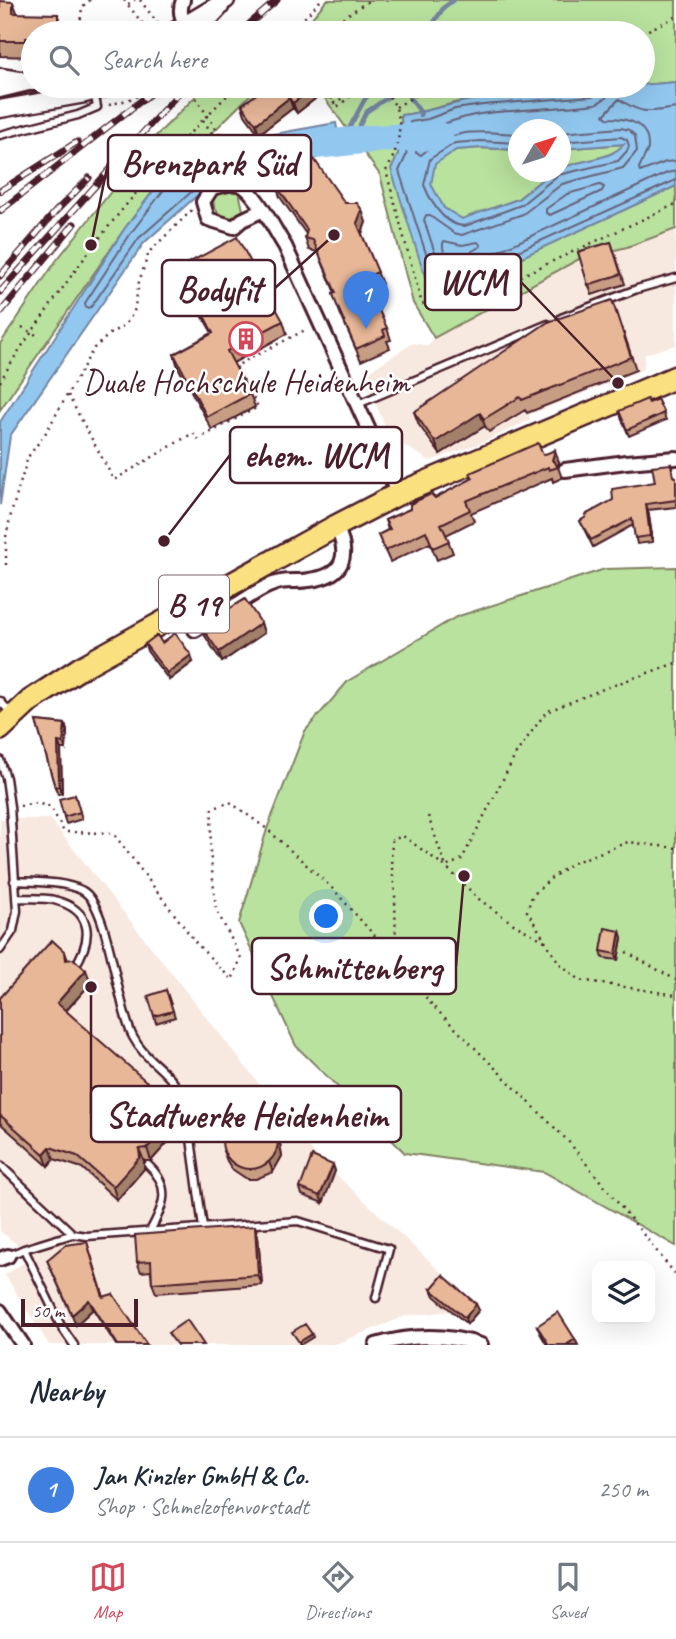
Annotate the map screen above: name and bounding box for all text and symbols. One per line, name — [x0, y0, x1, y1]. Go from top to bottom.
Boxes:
search box — [21, 21, 655, 98]
icon: search — [45, 41, 83, 79]
text: Search here — [101, 43, 207, 76]
north arrow — [508, 119, 571, 182]
callout: Brenzpark Süd — [108, 135, 311, 191]
text: Brenzpark Süd — [121, 141, 303, 186]
callout: WCM — [425, 254, 521, 310]
callout: Bodyfit — [162, 260, 275, 316]
text: WCM — [439, 260, 509, 305]
text: Bodyfit — [177, 267, 267, 312]
pin: 1 — [343, 271, 389, 329]
building icon: Duale Hochschule Heidenheim — [227, 320, 265, 358]
place label: Duale Hochschule Heidenheim — [83, 361, 411, 403]
callout: ehem. WCM — [230, 427, 402, 483]
text: ehem. WCM — [244, 433, 391, 478]
road number: B 19 — [159, 576, 229, 632]
your location — [309, 899, 343, 933]
callout: Schmittenberg — [252, 938, 456, 994]
text: Schmittenberg — [266, 945, 445, 990]
callout: Stadtwerke Heidenheim — [91, 1086, 401, 1142]
text: Stadtwerke Heidenheim — [105, 1093, 390, 1138]
map controls — [592, 1261, 655, 1324]
button: layers — [592, 1261, 655, 1324]
scale bar — [21, 1296, 138, 1328]
text: 50 m — [32, 1299, 64, 1323]
text: Nearby — [28, 1372, 104, 1410]
text: Jan Kinzler GmbH & Co. — [95, 1459, 308, 1492]
text: 1 — [46, 1475, 56, 1504]
text: 250 m — [599, 1475, 648, 1504]
text: Shop · Schmelzofenvorstadt — [95, 1492, 309, 1521]
tab: Map — [89, 1558, 127, 1624]
tab: Directions — [305, 1558, 371, 1624]
tab: Saved — [549, 1558, 587, 1624]

